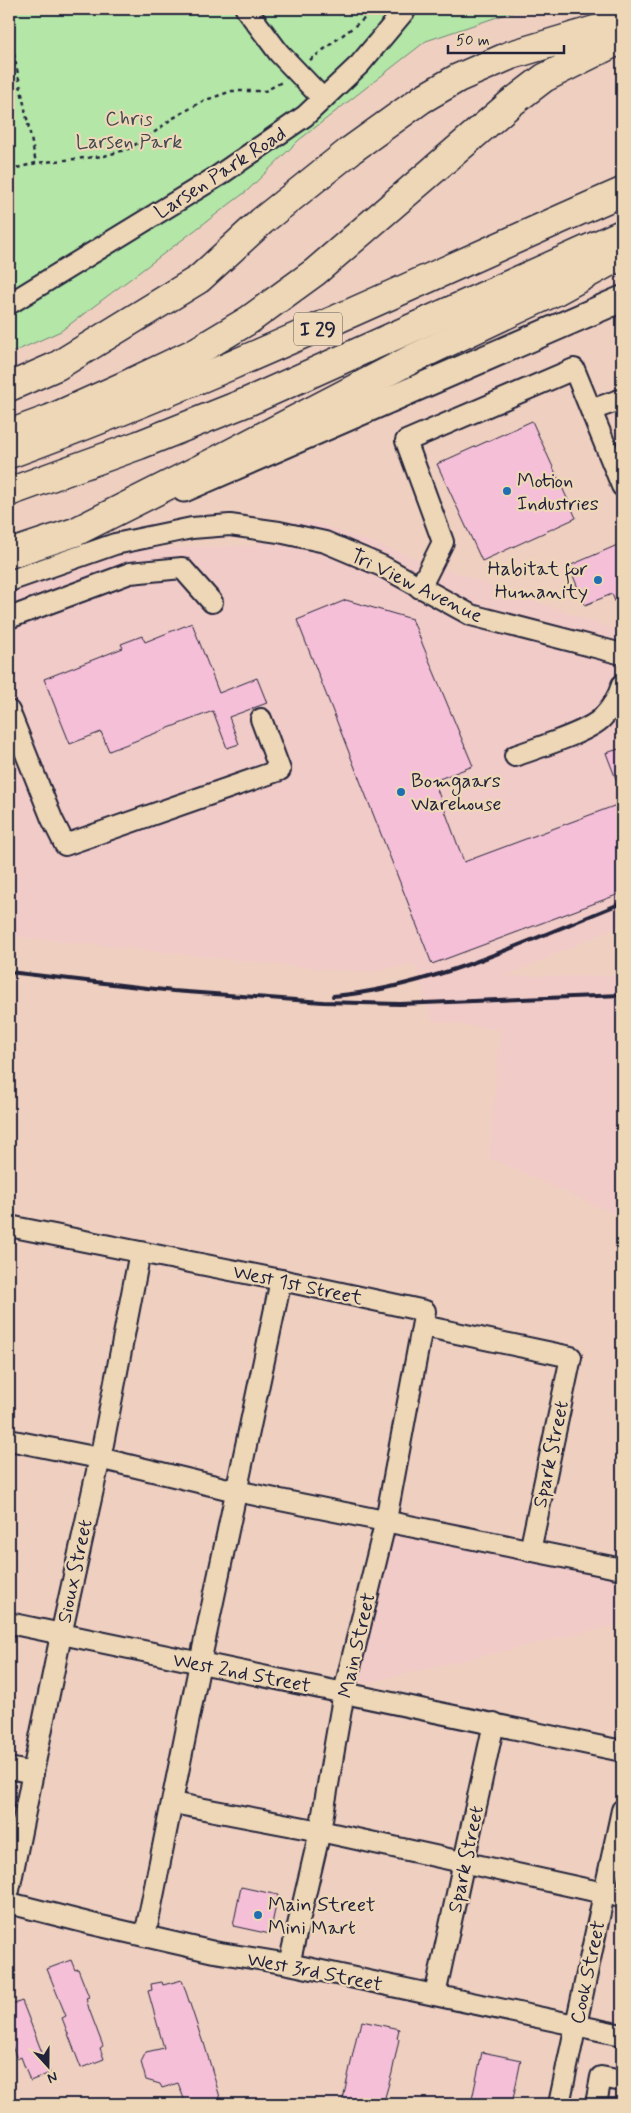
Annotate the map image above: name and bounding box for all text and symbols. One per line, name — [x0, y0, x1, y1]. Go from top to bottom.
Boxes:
scale bar — [448, 22, 565, 54]
text: 50 m — [456, 31, 490, 51]
park label: Chris Larsen Park — [76, 106, 182, 156]
street label: Larsen Park Road — [150, 121, 292, 226]
road number: I 29 — [294, 312, 342, 346]
place label: Motion Industries — [517, 468, 599, 518]
marker: Motion Industries — [501, 485, 513, 497]
street label: Tri View Avenue — [346, 543, 487, 630]
place label: Habitat for Humanity — [488, 556, 588, 606]
marker: Habitat for Humanity — [592, 574, 604, 586]
place label: Bomgaars Warehouse — [411, 768, 501, 818]
marker: Bomgaars Warehouse — [395, 786, 407, 798]
street label: West 1st Street — [230, 1259, 365, 1312]
street label: Spark Street — [527, 1398, 576, 1510]
street label: Sioux Street — [51, 1517, 100, 1626]
street label: Main Street — [332, 1590, 383, 1701]
street label: West 2nd Street — [170, 1647, 313, 1700]
street label: Spark Street — [442, 1803, 491, 1915]
place label: Main Street Mini Mart — [268, 1892, 375, 1942]
marker: Main Street Mini Mart — [252, 1909, 264, 1921]
street label: Cook Street — [564, 1918, 613, 2027]
street label: West 3rd Street — [245, 1946, 385, 1999]
north arrow — [22, 2040, 72, 2090]
text: N — [45, 2067, 60, 2087]

